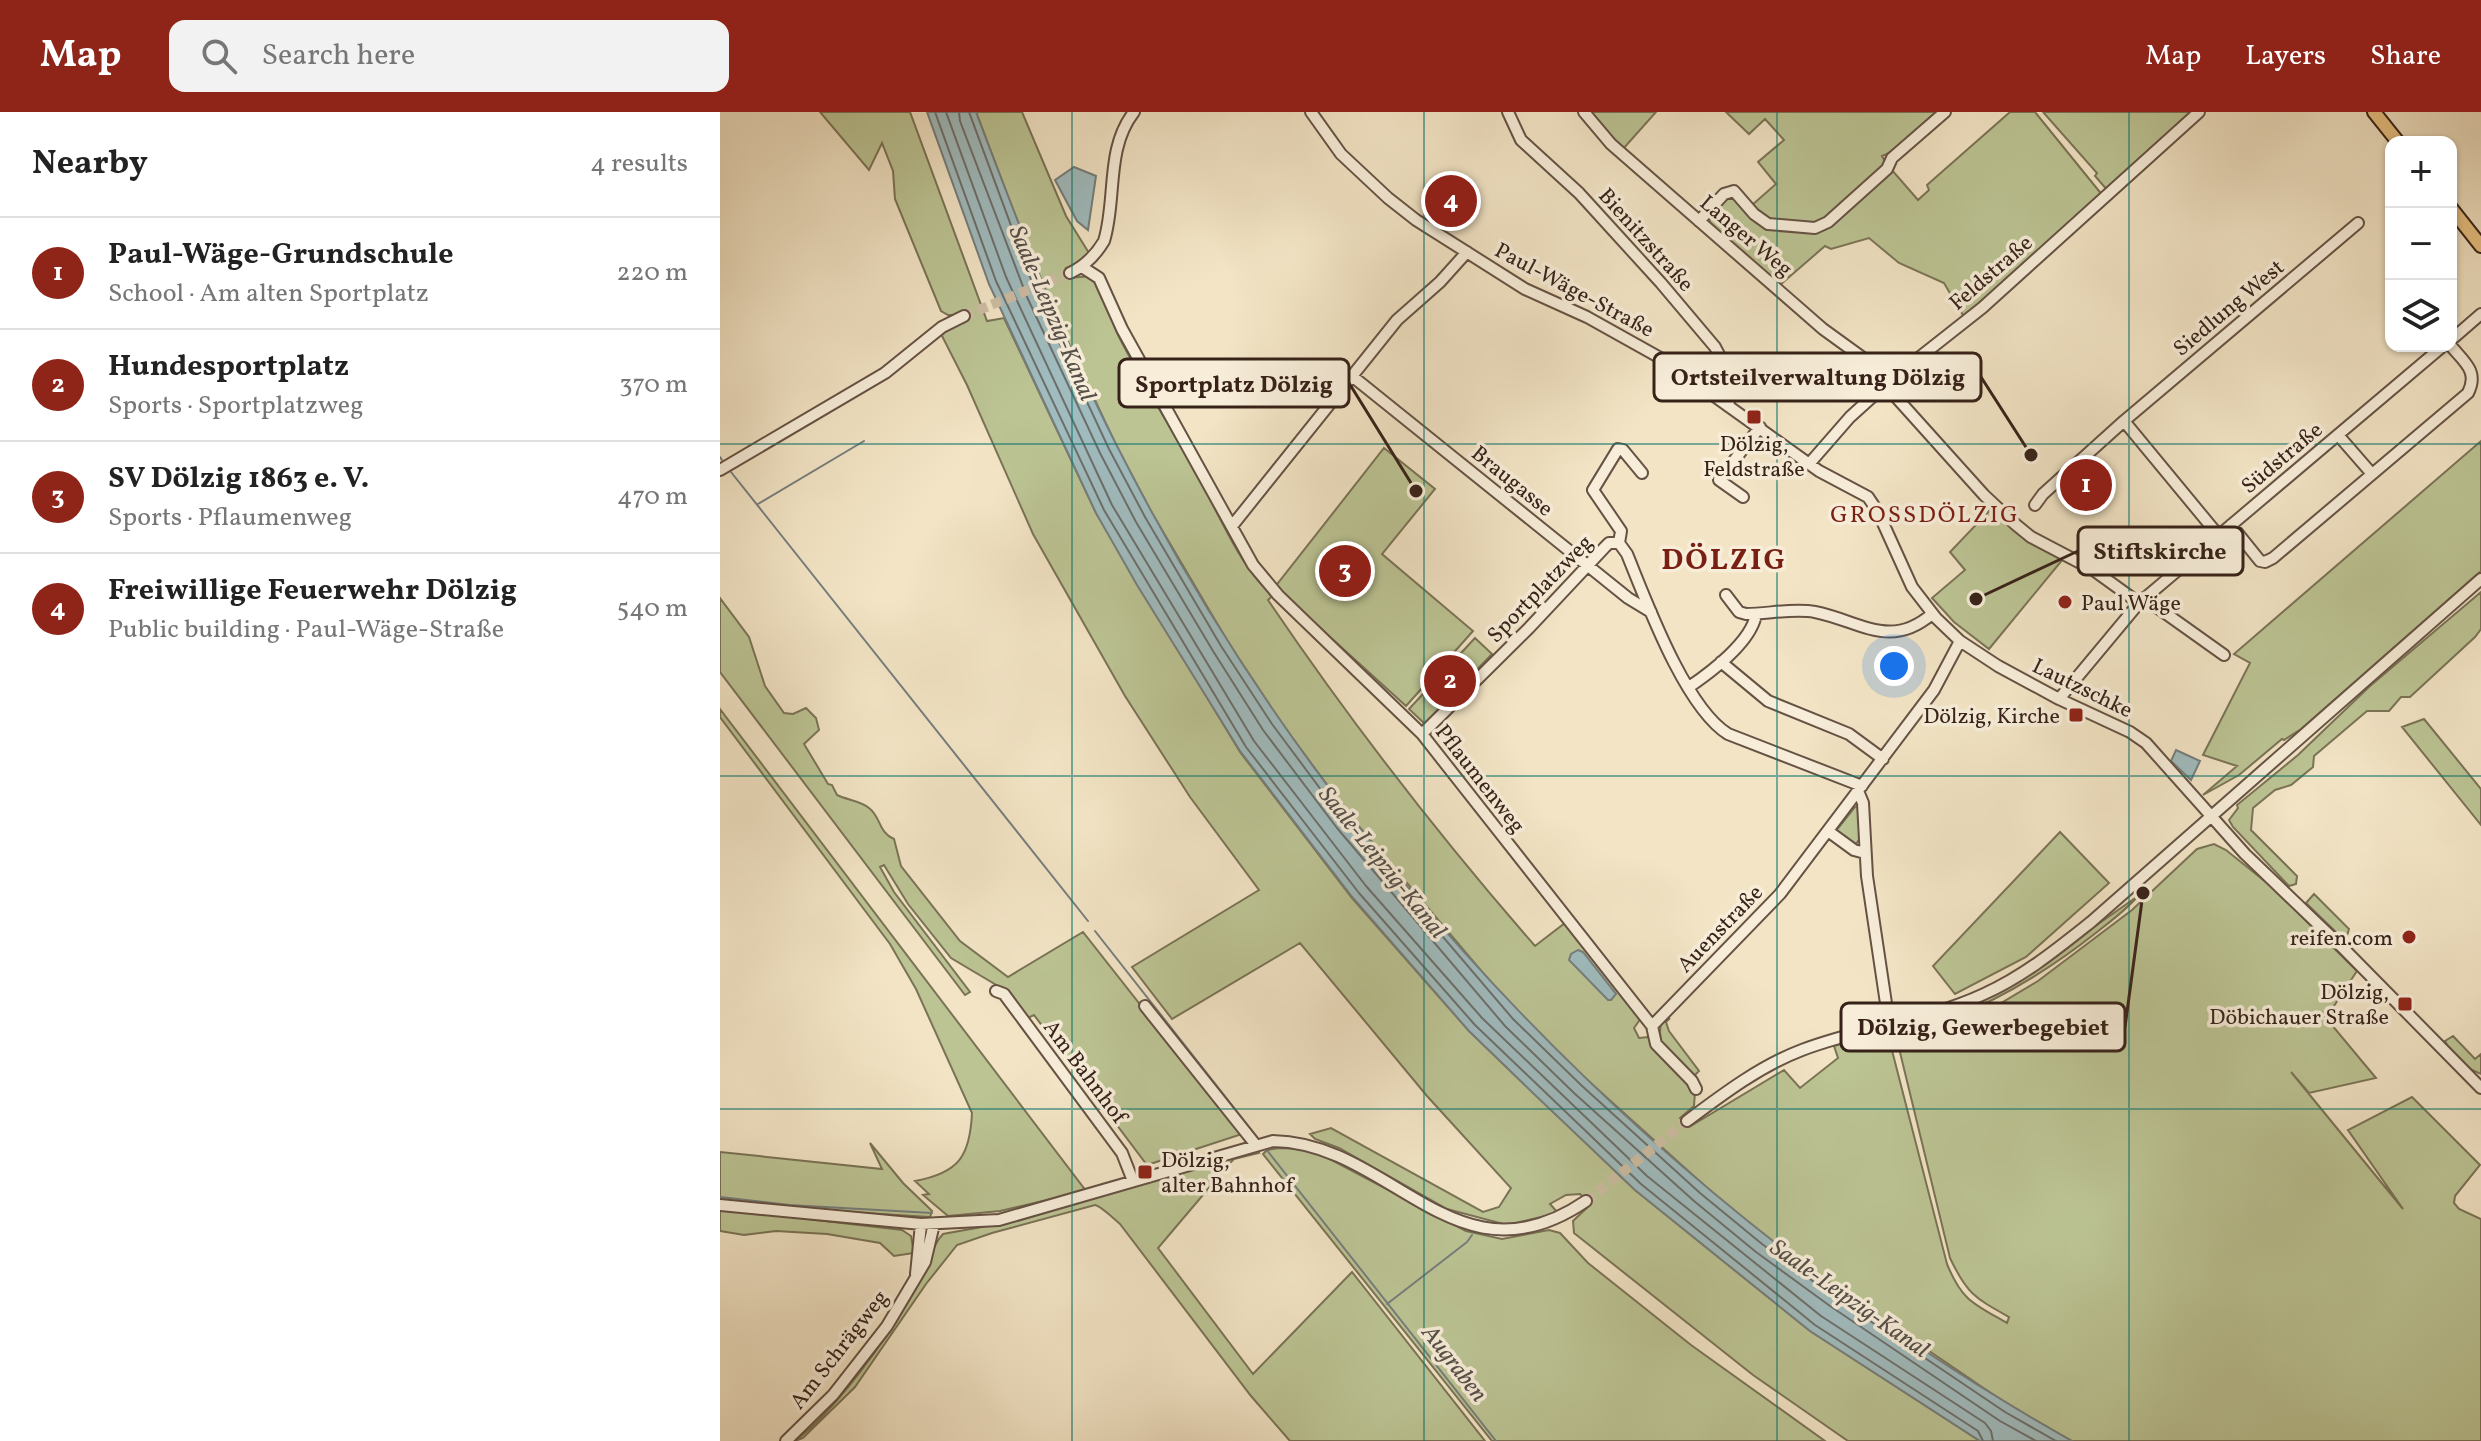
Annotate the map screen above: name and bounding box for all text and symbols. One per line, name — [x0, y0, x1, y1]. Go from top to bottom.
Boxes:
search box — [169, 20, 729, 92]
text: Map — [40, 30, 121, 83]
icon: search — [197, 34, 241, 78]
text: Search here — [261, 35, 415, 77]
text: Map — [2145, 37, 2201, 76]
text: Layers — [2245, 37, 2326, 76]
text: Share — [2370, 37, 2441, 76]
map controls — [2385, 136, 2457, 352]
button: + — [2385, 136, 2457, 208]
text: Nearby — [32, 141, 148, 188]
text: 4 results — [590, 146, 688, 182]
pin: 4 — [1425, 171, 1477, 231]
street label: Bienitzstraße — [1590, 182, 1700, 299]
street label: Langer Weg — [1692, 189, 1799, 285]
button: − — [2385, 208, 2457, 280]
water label: Saale-Leipzig-Kanal — [999, 221, 1103, 407]
street label: Feldstraße — [1943, 229, 2040, 319]
text: Paul-Wäge-Grundschule — [108, 234, 454, 276]
street label: Paul-Wäge-Straße — [1489, 236, 1659, 346]
street label: Siedlung West — [2167, 253, 2292, 365]
text: 1 — [53, 255, 63, 291]
text: 220 m — [616, 255, 688, 291]
text: School · Am alten Sportplatz — [108, 276, 429, 312]
button: layers — [2385, 280, 2457, 352]
text: Hundesportplatz — [108, 346, 349, 388]
callout: Ortsteilverwaltung Dölzig — [1654, 353, 1981, 401]
callout: Sportplatz Dölzig — [1119, 359, 1349, 407]
text: Ortsteilverwaltung Dölzig — [1671, 362, 1965, 396]
text: 2 — [51, 367, 65, 403]
text: 370 m — [619, 367, 688, 403]
text: Sportplatz Dölzig — [1135, 369, 1333, 403]
text: Sports · Sportplatzweg — [108, 388, 363, 424]
marker: Dölzig, Feldstraße — [1745, 408, 1763, 426]
street label: Südstraße — [2235, 416, 2330, 502]
place label: Dölzig, Feldstraße — [1703, 430, 1805, 486]
street label: Braugasse — [1464, 439, 1559, 525]
pin: 1 — [2060, 455, 2112, 515]
text: SV Dölzig 1863 e. V. — [108, 458, 369, 500]
text: 3 — [51, 479, 65, 515]
text: 470 m — [617, 479, 688, 515]
district label: GROSSDÖLZIG — [1830, 499, 2020, 533]
text: Sports · Pflaumenweg — [108, 500, 352, 536]
callout: Stiftskirche — [2078, 527, 2243, 575]
street label: Sportplatzweg — [1481, 529, 1601, 651]
text: Stiftskirche — [2093, 536, 2227, 570]
district label: DÖLZIG — [1661, 540, 1787, 582]
pin: 3 — [1319, 541, 1371, 601]
text: Freiwillige Feuerwehr Dölzig — [108, 570, 517, 612]
place label: Paul Wäge — [2081, 589, 2181, 620]
text: 4 — [50, 591, 66, 627]
text: 540 m — [617, 591, 688, 627]
marker: Paul Wäge — [2056, 593, 2074, 611]
text: Public building · Paul-Wäge-Straße — [108, 612, 504, 648]
your location — [1874, 646, 1914, 686]
pin: 2 — [1424, 651, 1476, 711]
street label: Lautzschke — [2026, 652, 2137, 727]
place label: Dölzig, Kirche — [1923, 702, 2060, 733]
marker: Dölzig, Kirche — [2067, 706, 2085, 724]
street label: Pflaumenweg — [1427, 719, 1531, 840]
water label: Saale-Leipzig-Kanal — [1309, 780, 1454, 947]
street label: Auenstraße — [1671, 879, 1771, 981]
place label: reifen.com — [2290, 924, 2393, 955]
marker: reifen.com — [2400, 928, 2418, 946]
place label: Dölzig, Döbichauer Straße — [2209, 978, 2389, 1034]
marker: Dölzig, Döbichauer Straße — [2396, 995, 2414, 1013]
callout: Dölzig, Gewerbegebiet — [1841, 1003, 2125, 1051]
text: Dölzig, Gewerbegebiet — [1857, 1012, 2109, 1046]
street label: Am Bahnhof — [1035, 1014, 1135, 1133]
place label: Dölzig, alter Bahnhof — [1161, 1146, 1296, 1202]
marker: Dölzig, alter Bahnhof — [1136, 1163, 1154, 1181]
water label: Saale-Leipzig-Kanal — [1762, 1232, 1935, 1367]
street label: Am Schrägweg — [783, 1284, 896, 1417]
water label: Augraben — [1412, 1317, 1495, 1410]

